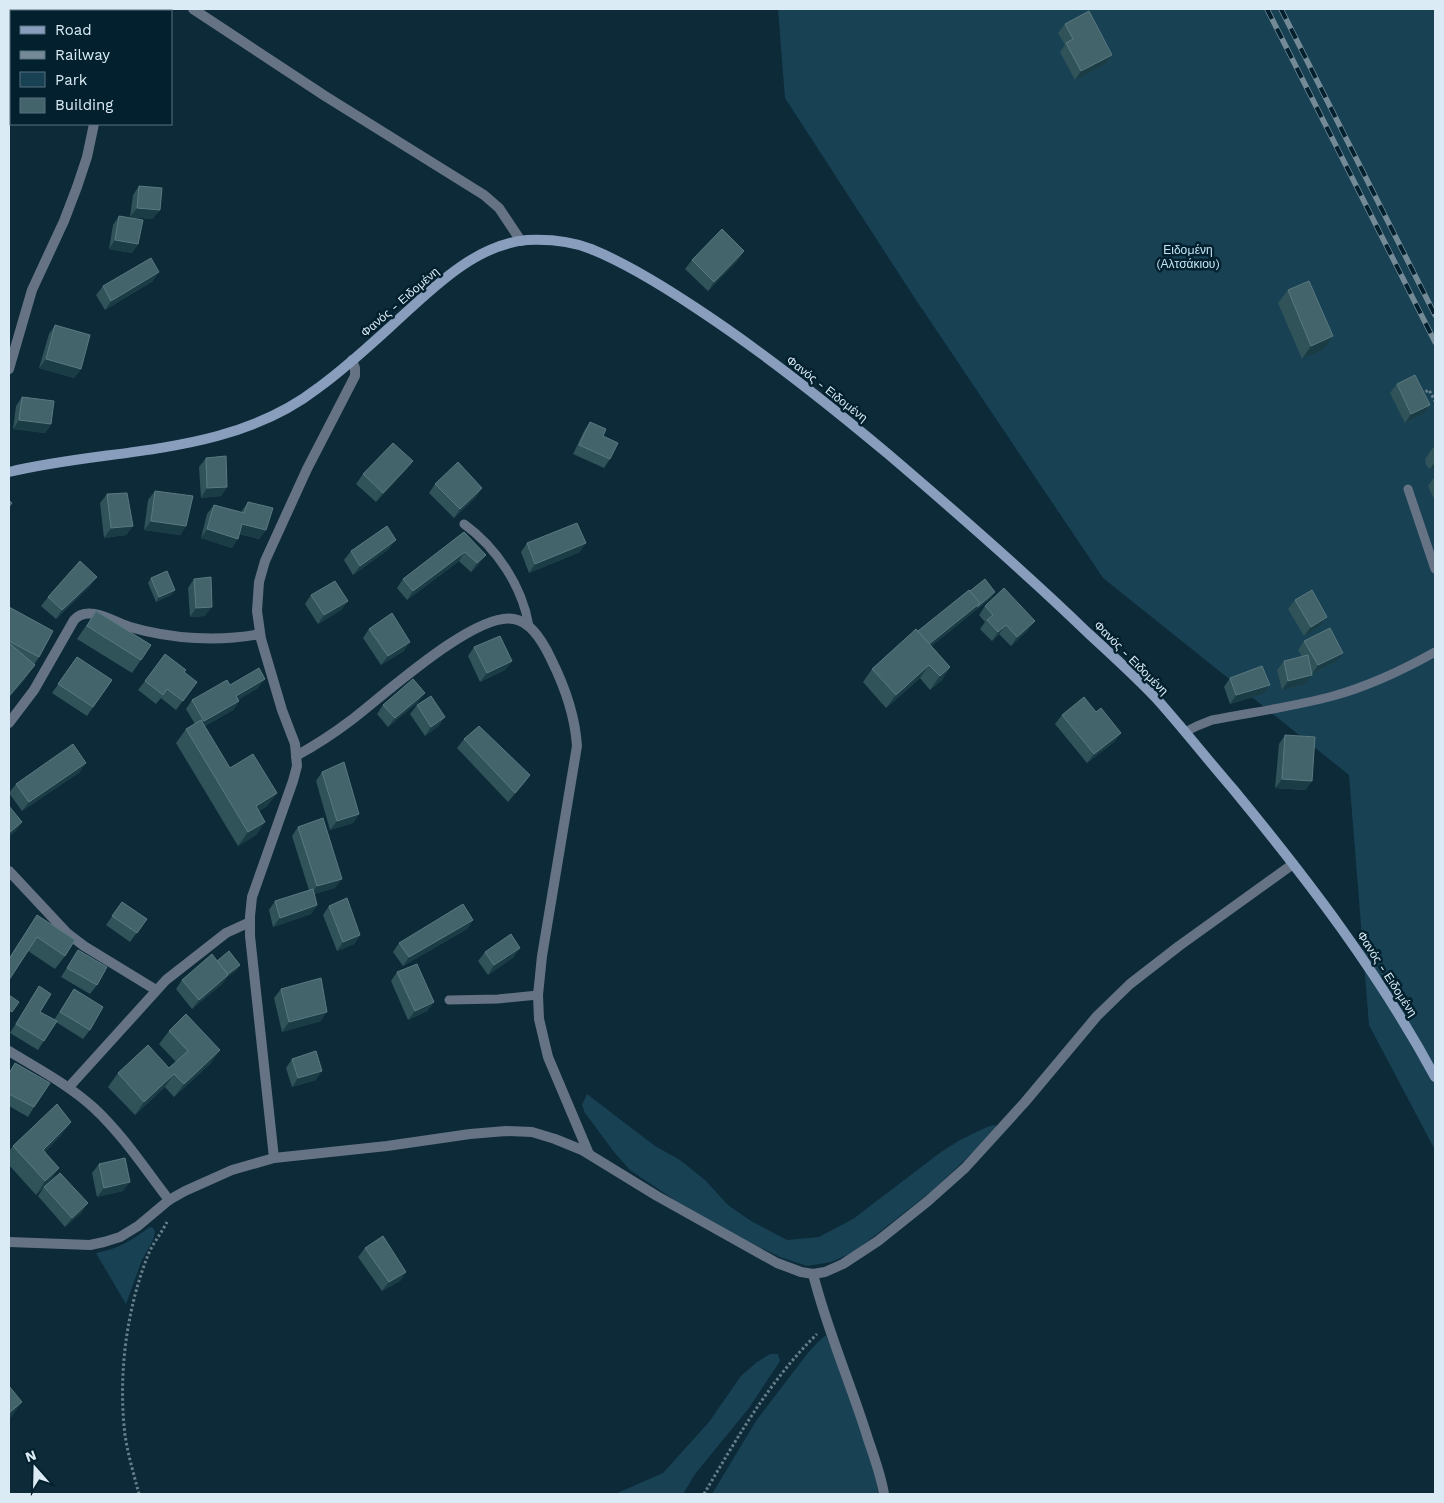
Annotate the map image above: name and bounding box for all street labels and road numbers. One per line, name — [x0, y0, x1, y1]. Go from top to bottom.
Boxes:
street label: Φανός - Ειδομένη — [358, 264, 442, 340]
street label: Φανός - Ειδομένη — [784, 353, 870, 425]
street label: Φανός - Ειδομένη — [1091, 618, 1171, 698]
street label: Φανός - Ειδομένη — [1354, 929, 1420, 1019]

